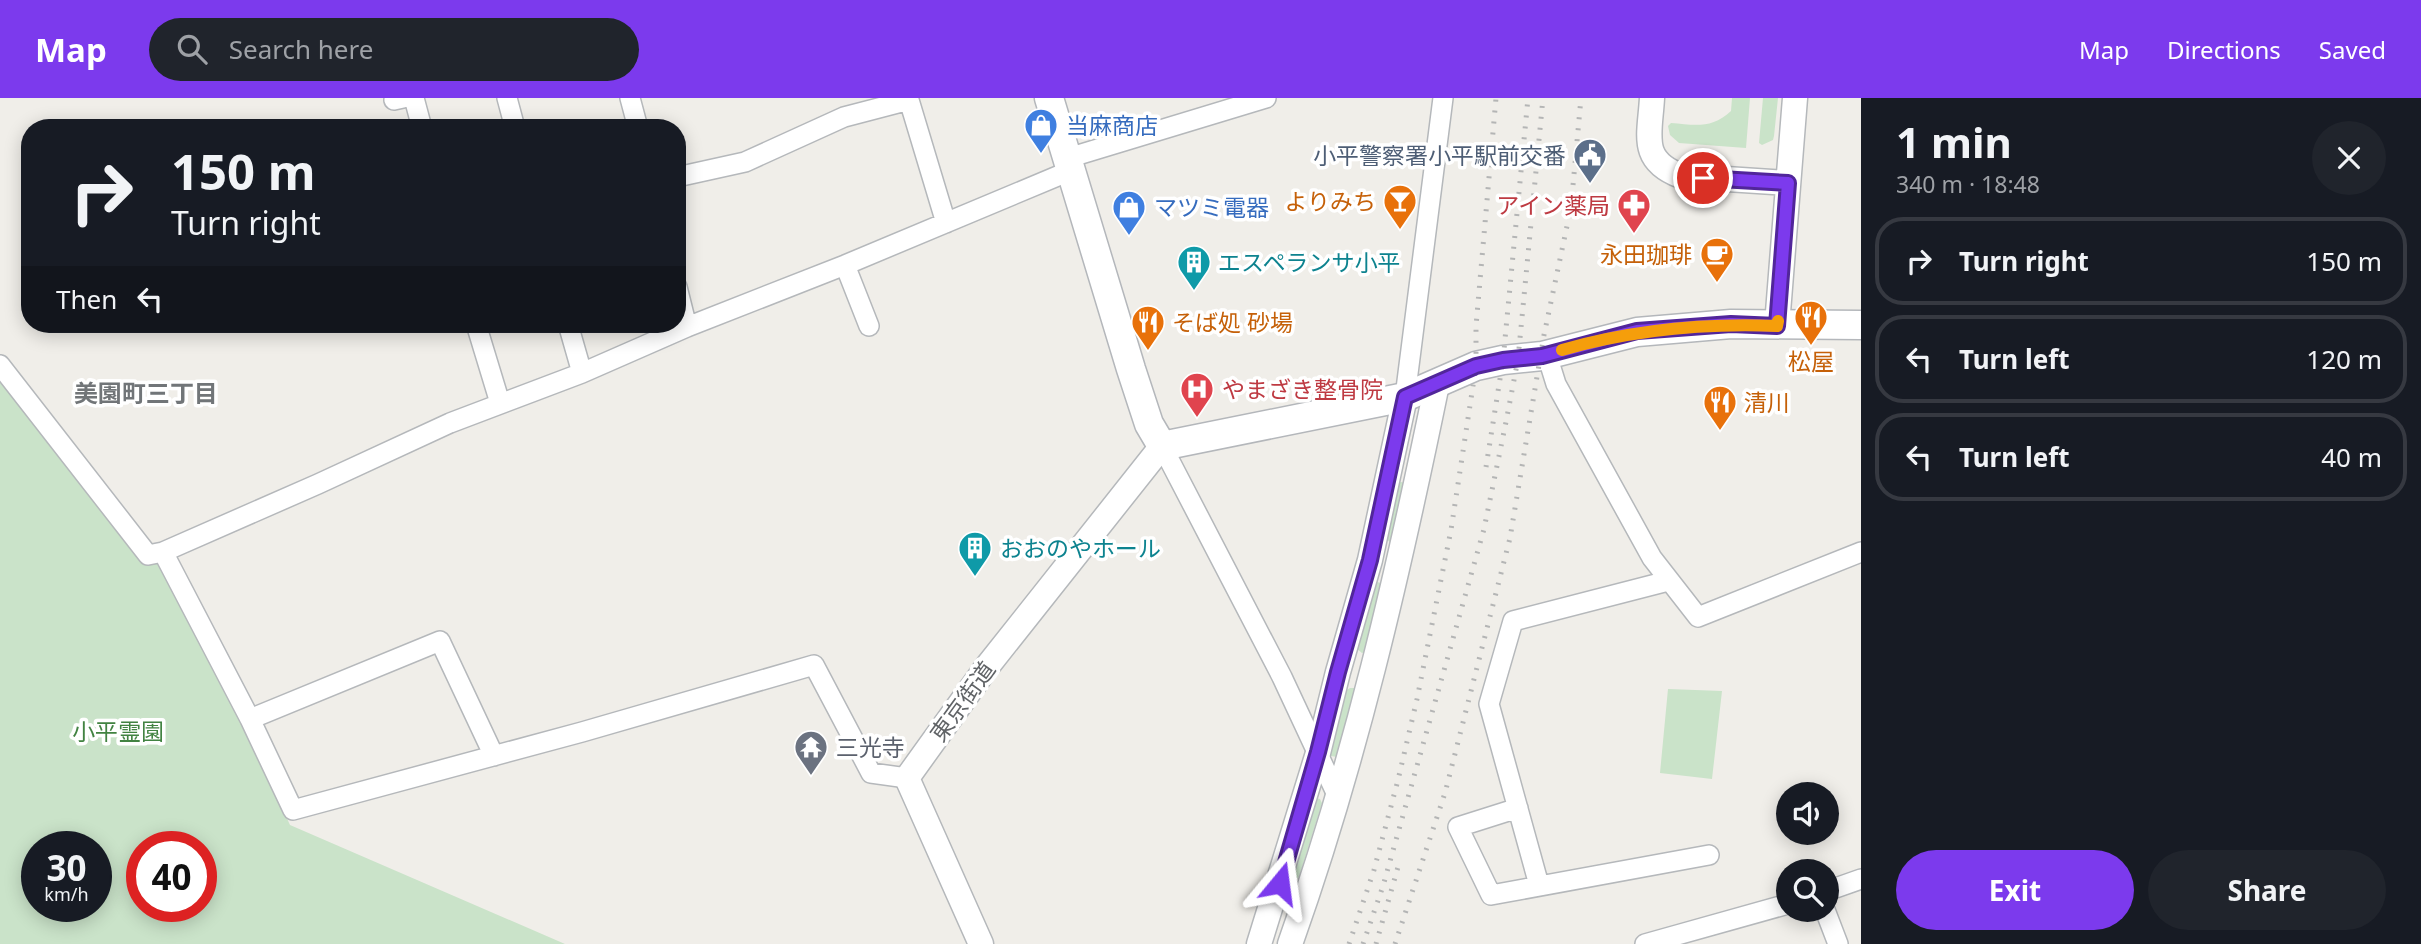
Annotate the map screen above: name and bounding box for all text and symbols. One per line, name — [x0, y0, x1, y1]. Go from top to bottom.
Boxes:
search box — [149, 18, 639, 81]
text: Map — [35, 27, 107, 72]
icon: search — [173, 30, 211, 68]
text: Search here — [229, 31, 373, 67]
text: Map — [2079, 33, 2129, 66]
text: Directions — [2167, 33, 2281, 66]
text: Saved — [2319, 33, 2386, 66]
shop icon: 当麻商店 — [1022, 106, 1060, 155]
place label: 当麻商店 — [1066, 109, 1158, 141]
text: 1 min — [1896, 113, 2012, 170]
button: close — [2312, 121, 2386, 195]
public building icon: 小平警察署小平駅前交番 — [1571, 136, 1609, 185]
text: 150 m — [171, 138, 316, 204]
place label: 小平警察署小平駅前交番 — [1313, 139, 1566, 171]
icon: right — [56, 147, 147, 238]
pin — [1673, 148, 1733, 208]
icon: arrive — [1684, 159, 1722, 197]
text: 340 m · 18:48 — [1896, 168, 2040, 200]
bar icon: よりみち — [1381, 182, 1419, 231]
place label: よりみち — [1284, 185, 1376, 217]
pharmacy icon: アイン薬局 — [1615, 186, 1653, 235]
shop icon: マツミ電器 — [1110, 188, 1148, 237]
place label: アイン薬局 — [1496, 189, 1610, 221]
place label: マツミ電器 — [1154, 191, 1269, 223]
text: Turn right — [171, 201, 321, 244]
cafe icon: 永田珈琲 — [1698, 235, 1736, 284]
place label: 永田珈琲 — [1600, 238, 1692, 270]
icon: right — [1900, 242, 1938, 280]
building icon: エスペランサ小平 — [1175, 243, 1213, 292]
text: Turn right — [1959, 243, 2089, 279]
text: 150 m — [2306, 243, 2382, 279]
place label: エスペランサ小平 — [1218, 246, 1400, 278]
icon: left — [131, 280, 169, 318]
text: Then — [56, 281, 117, 317]
restaurant icon: 松屋 — [1792, 298, 1830, 347]
restaurant icon: そば処 砂場 — [1129, 303, 1167, 352]
place label: そば処 砂場 — [1172, 306, 1293, 338]
icon: left — [1900, 340, 1938, 378]
text: Turn left — [1959, 341, 2070, 377]
text: 120 m — [2306, 341, 2382, 377]
place label: 松屋 — [1788, 345, 1834, 377]
hospital icon: やまざき整骨院 — [1178, 370, 1216, 419]
place label: やまざき整骨院 — [1222, 373, 1383, 405]
district label: 美園町三丁目 — [74, 376, 218, 409]
restaurant icon: 清川 — [1701, 383, 1739, 432]
place label: 清川 — [1744, 386, 1790, 418]
icon: left — [1900, 438, 1938, 476]
text: Turn left — [1959, 439, 2070, 475]
text: 40 m — [2321, 439, 2382, 475]
building icon: おおのやホール — [956, 529, 994, 578]
place label: おおのやホール — [1000, 532, 1161, 564]
street label: 東京街道 — [922, 654, 1002, 748]
park label: 小平霊園 — [72, 715, 164, 747]
temple icon: 三光寺 — [792, 728, 830, 777]
place label: 三光寺 — [836, 731, 905, 763]
map controls — [1776, 782, 1839, 922]
button: sound — [1776, 782, 1839, 845]
speed limit sign: 40 — [126, 831, 217, 922]
text: 30 — [46, 844, 87, 891]
position arrow — [1243, 846, 1317, 920]
button: Exit — [1896, 850, 2134, 930]
button: Share — [2148, 850, 2386, 930]
button: search — [1776, 859, 1839, 922]
text: km/h — [44, 882, 89, 906]

